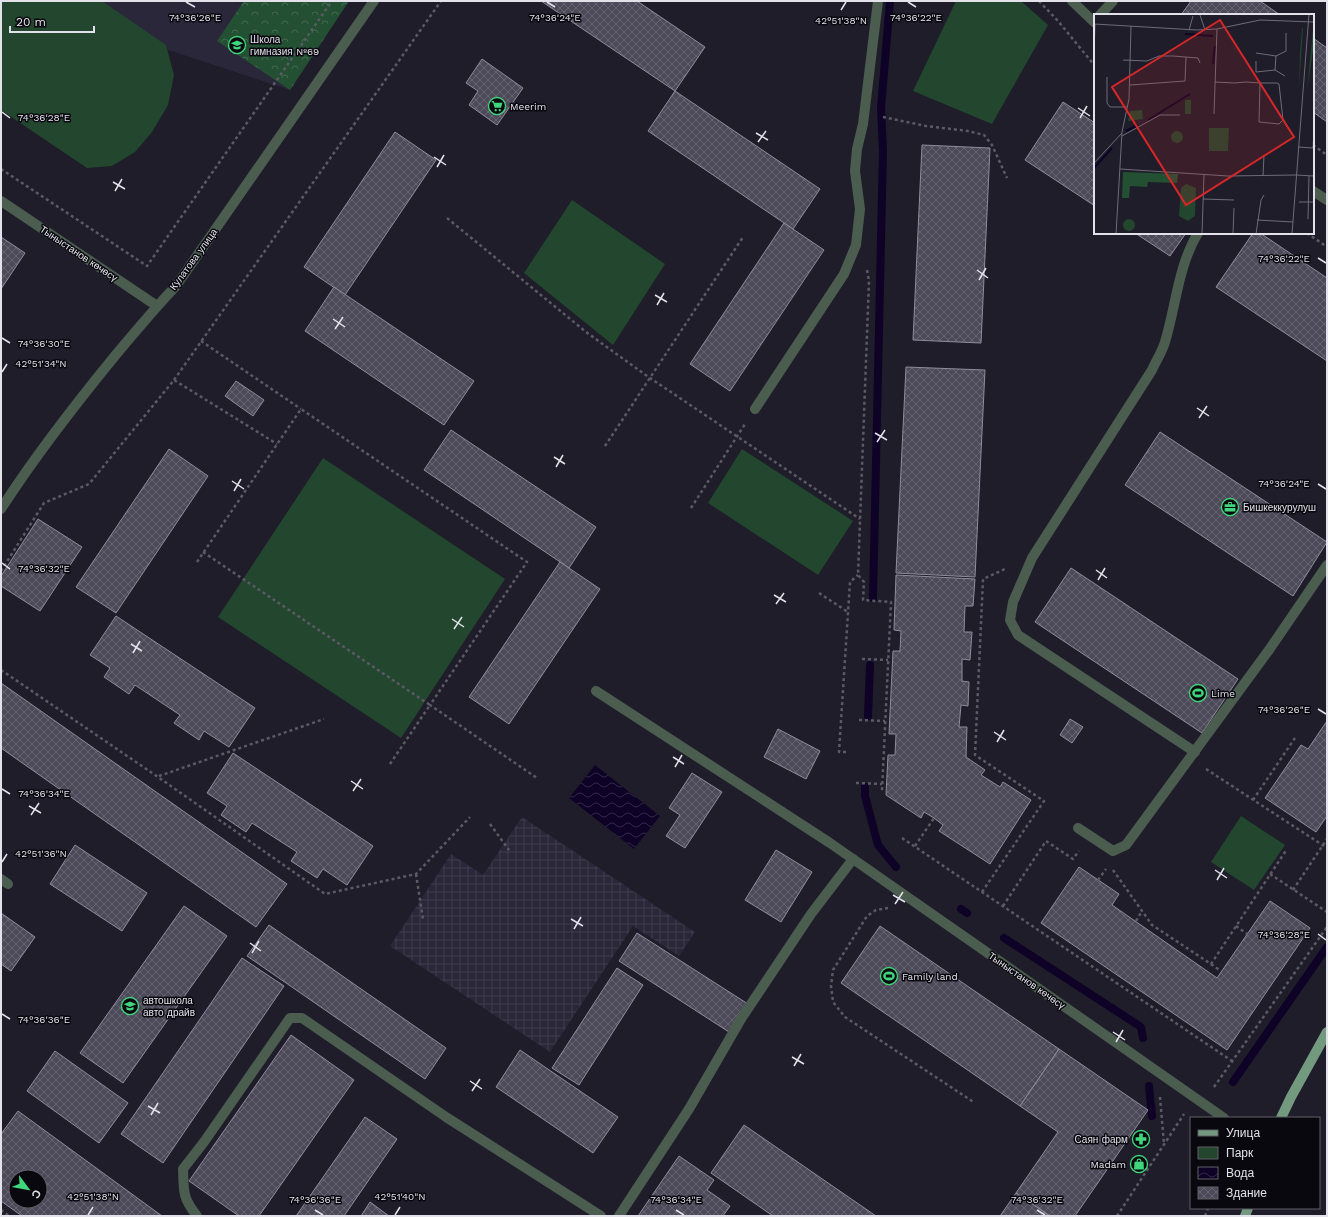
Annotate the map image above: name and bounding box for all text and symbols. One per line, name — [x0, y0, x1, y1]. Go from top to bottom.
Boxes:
scale bar — [10, 8, 94, 34]
text: 74°36'26"E — [169, 12, 221, 23]
text: 74°36'24"E — [529, 12, 581, 23]
text: 74°36'22"E — [890, 12, 942, 23]
inset map — [1094, 14, 1314, 234]
text: 20 m — [16, 15, 46, 29]
text: 42°51'38"N — [815, 15, 867, 26]
place label: Школа гимназия №69 — [250, 34, 319, 57]
school or university icon: Школа гимназия №69 — [227, 35, 247, 55]
supermarket icon: Meerim — [487, 96, 507, 116]
place label: Meerim — [510, 101, 546, 112]
text: 74°36'28"E — [18, 112, 70, 123]
street label: Тыныстанов көчөсү — [38, 223, 120, 283]
street label: Кулатова улица — [167, 226, 220, 292]
text: 74°36'22"E — [1258, 253, 1310, 264]
text: 74°36'30"E — [18, 338, 70, 349]
text: 42°51'34"N — [15, 358, 67, 369]
text: 74°36'24"E — [1258, 478, 1310, 489]
office icon: Бишкеккурулуш — [1220, 497, 1240, 517]
place label: Бишкеккурулуш — [1243, 502, 1316, 513]
text: 74°36'32"E — [18, 563, 70, 574]
sports icon: Lime — [1188, 683, 1208, 703]
place label: Lime — [1211, 688, 1235, 699]
text: 74°36'26"E — [1258, 704, 1310, 715]
text: 74°36'34"E — [18, 788, 70, 799]
text: 42°51'36"N — [15, 848, 67, 859]
text: 74°36'28"E — [1258, 929, 1310, 940]
street label: Тыныстанов көчөсү — [986, 950, 1067, 1011]
sports icon: Family land — [879, 966, 899, 986]
place label: Family land — [902, 971, 958, 982]
place label: автошкола авто драйв — [143, 995, 195, 1018]
school or university icon: автошкола авто драйв — [120, 996, 140, 1016]
text: 74°36'36"E — [18, 1014, 70, 1025]
legend — [1190, 1117, 1320, 1209]
text: Улица — [1226, 1126, 1260, 1140]
pharmacy icon: Саян фарм — [1131, 1129, 1151, 1149]
place label: Саян фарм — [1075, 1134, 1128, 1145]
text: Парк — [1226, 1146, 1254, 1160]
shop icon: Madam — [1129, 1154, 1149, 1174]
place label: Madam — [1090, 1159, 1126, 1170]
text: Вода — [1226, 1166, 1254, 1180]
north arrow — [8, 1169, 48, 1209]
text: Здание — [1226, 1186, 1267, 1200]
text: С — [28, 1187, 44, 1201]
text: 42°51'38"N — [67, 1191, 119, 1202]
text: 42°51'40"N — [374, 1191, 426, 1202]
text: 74°36'36"E — [289, 1194, 341, 1205]
text: 74°36'34"E — [650, 1194, 702, 1205]
text: 74°36'32"E — [1011, 1194, 1063, 1205]

